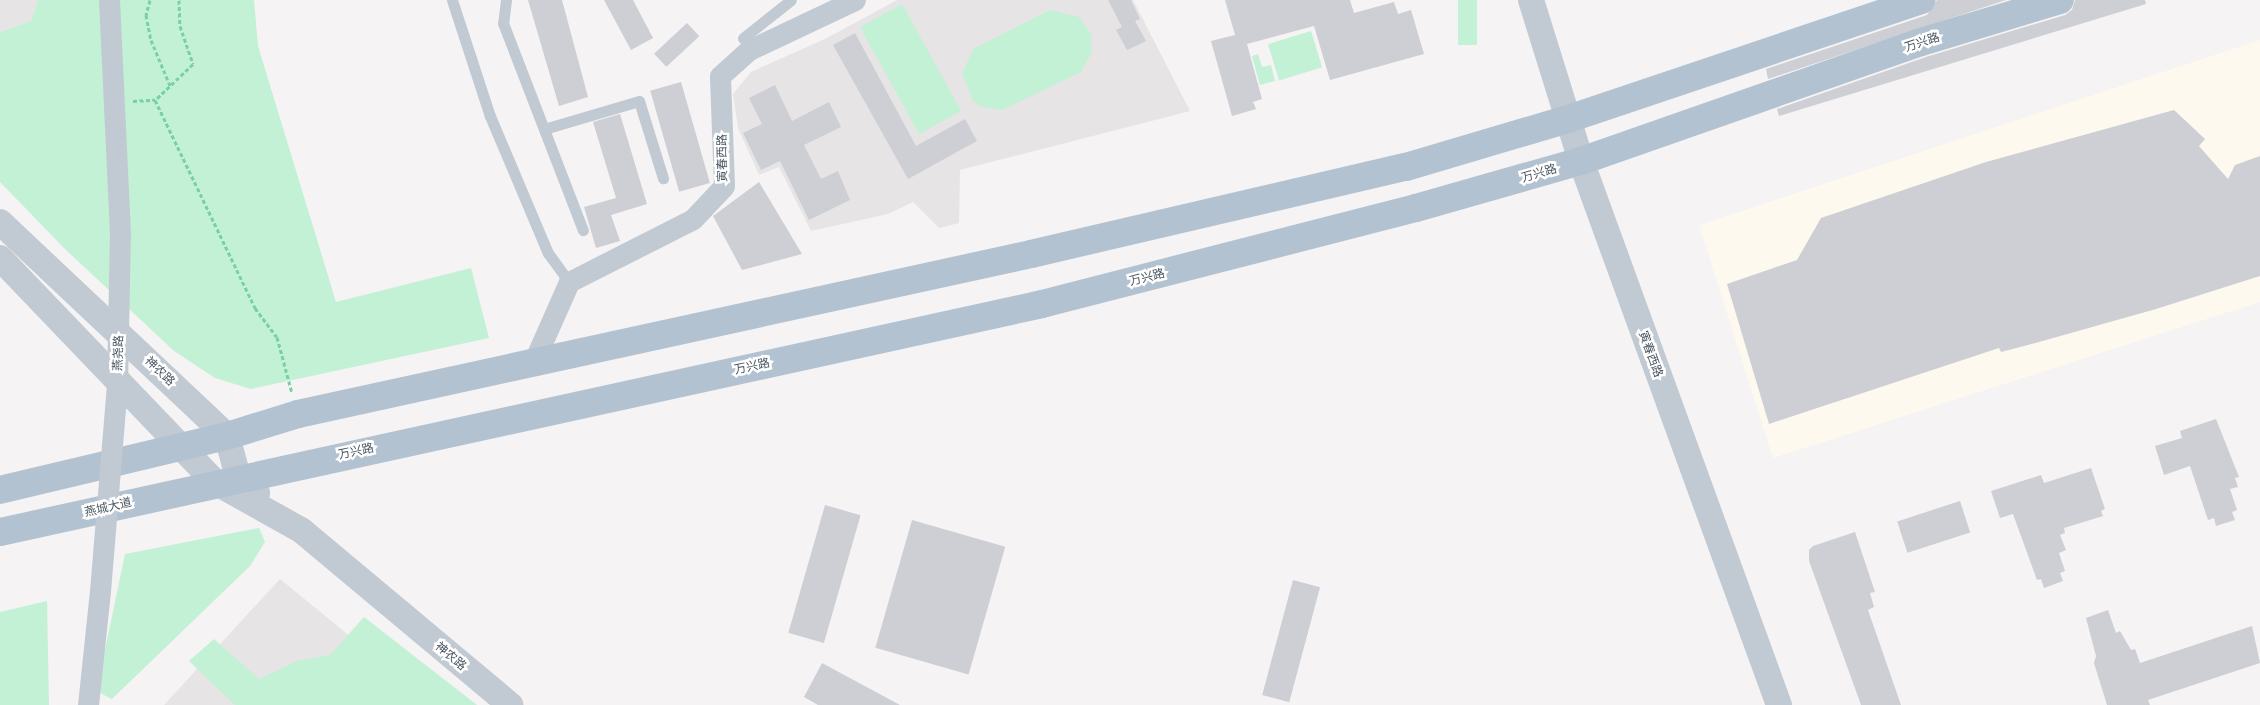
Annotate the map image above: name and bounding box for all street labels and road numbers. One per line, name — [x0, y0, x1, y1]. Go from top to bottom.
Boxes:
street label: 万兴路 — [1903, 30, 1941, 54]
street label: 寅春西路 — [714, 134, 730, 182]
street label: 万兴路 — [1520, 161, 1558, 185]
street label: 万兴路 — [1128, 266, 1166, 288]
street label: 寅春西路 — [1636, 329, 1666, 379]
street label: 燕尧路 — [110, 335, 126, 371]
street label: 神农路 — [142, 353, 178, 389]
street label: 万兴路 — [733, 355, 771, 377]
street label: 万兴路 — [337, 440, 375, 462]
street label: 燕城大道 — [83, 495, 133, 519]
street label: 神农路 — [433, 639, 469, 673]

